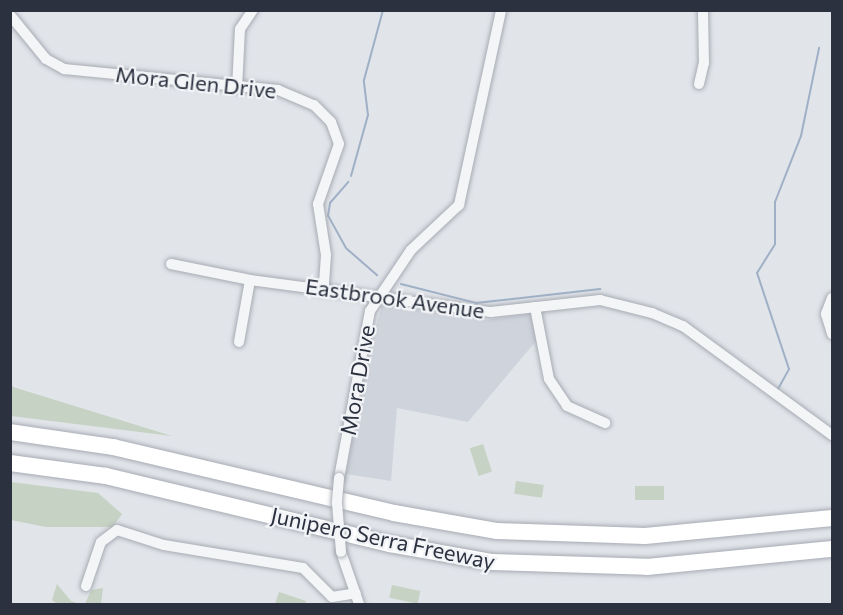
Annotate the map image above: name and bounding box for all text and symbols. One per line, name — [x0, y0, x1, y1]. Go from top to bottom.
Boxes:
street label: Mora Glen Drive — [114, 60, 278, 104]
street label: Eastbrook Avenue — [304, 272, 486, 324]
street label: Mora Drive — [334, 323, 380, 437]
street label: Junipero Serra Freeway — [268, 501, 498, 575]

